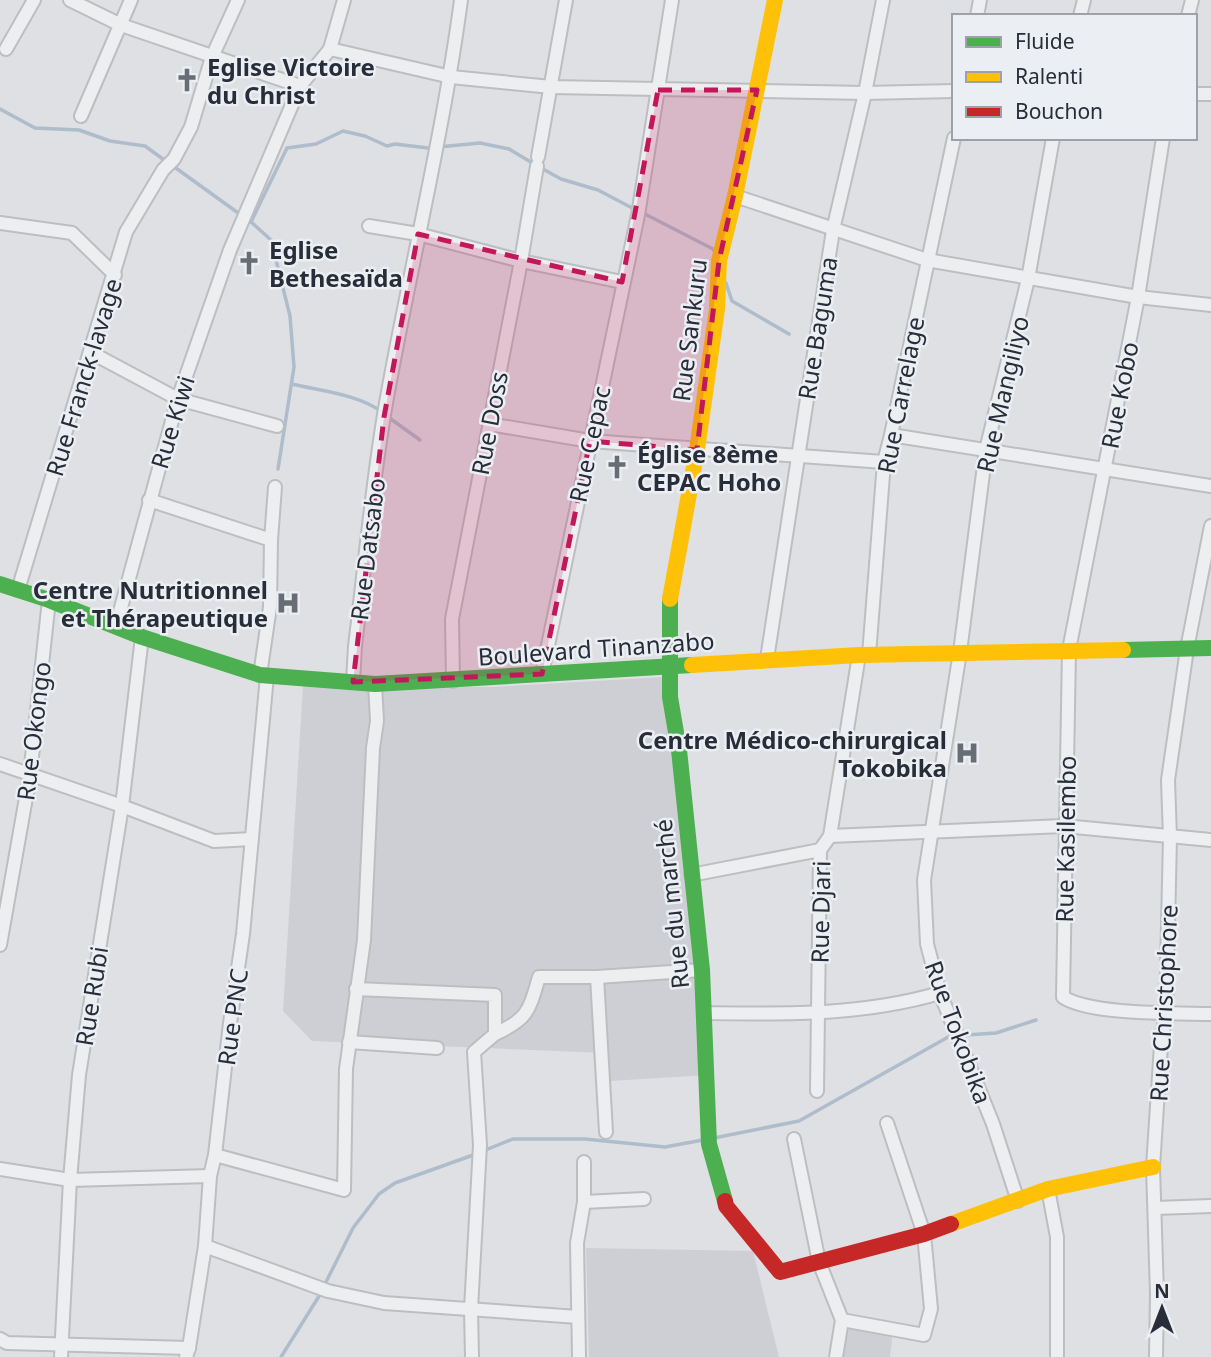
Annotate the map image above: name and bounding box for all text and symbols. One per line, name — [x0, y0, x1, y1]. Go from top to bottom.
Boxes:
legend — [952, 14, 1197, 140]
text: Fluide — [1015, 27, 1074, 55]
place label: Eglise Victoire du Christ — [207, 50, 375, 111]
text: Ralenti — [1015, 62, 1083, 90]
church icon: Eglise Victoire du Christ — [173, 66, 201, 94]
text: Bouchon — [1015, 97, 1103, 125]
place label: Eglise Bethesaïda — [269, 233, 403, 294]
church icon: Eglise Bethesaïda — [235, 249, 263, 277]
street label: Rue Baguma — [789, 254, 845, 402]
street label: Rue Sankuru — [664, 257, 714, 403]
street label: Rue Franck-lavage — [37, 274, 129, 480]
street label: Rue Mangiliyo — [968, 312, 1036, 476]
street label: Rue Carrelage — [869, 314, 931, 476]
street label: Rue Kobo — [1092, 339, 1146, 451]
street label: Rue Doss — [463, 369, 515, 477]
street label: Rue Kiwi — [142, 371, 202, 473]
street label: Rue Cepac — [561, 383, 617, 505]
place label: Église 8ème CEPAC Hoho — [637, 437, 781, 498]
church icon: Église 8ème CEPAC Hoho — [603, 453, 631, 481]
street label: Rue Datsabo — [342, 476, 392, 622]
place label: Centre Nutritionnel et Thérapeutique — [33, 573, 268, 634]
hospital icon: Centre Nutritionnel et Thérapeutique — [274, 589, 302, 617]
street label: Boulevard Tinanzabo — [477, 623, 715, 673]
street label: Rue Okongo — [8, 660, 58, 802]
place label: Centre Médico-chirurgical Tokobika — [638, 723, 947, 784]
hospital icon: Centre Médico-chirurgical Tokobika — [953, 739, 981, 767]
street label: Rue Kasilembo — [1047, 755, 1083, 923]
street label: Rue du marché — [646, 817, 696, 991]
street label: Rue Djari — [803, 860, 837, 964]
street label: Rue Christophore — [1141, 904, 1185, 1102]
street label: Rue Rubi — [67, 944, 115, 1048]
street label: Rue Tokobika — [918, 956, 1000, 1108]
street label: Rue PNC — [209, 966, 255, 1068]
north arrow — [1127, 1273, 1197, 1343]
text: N — [1154, 1278, 1170, 1304]

